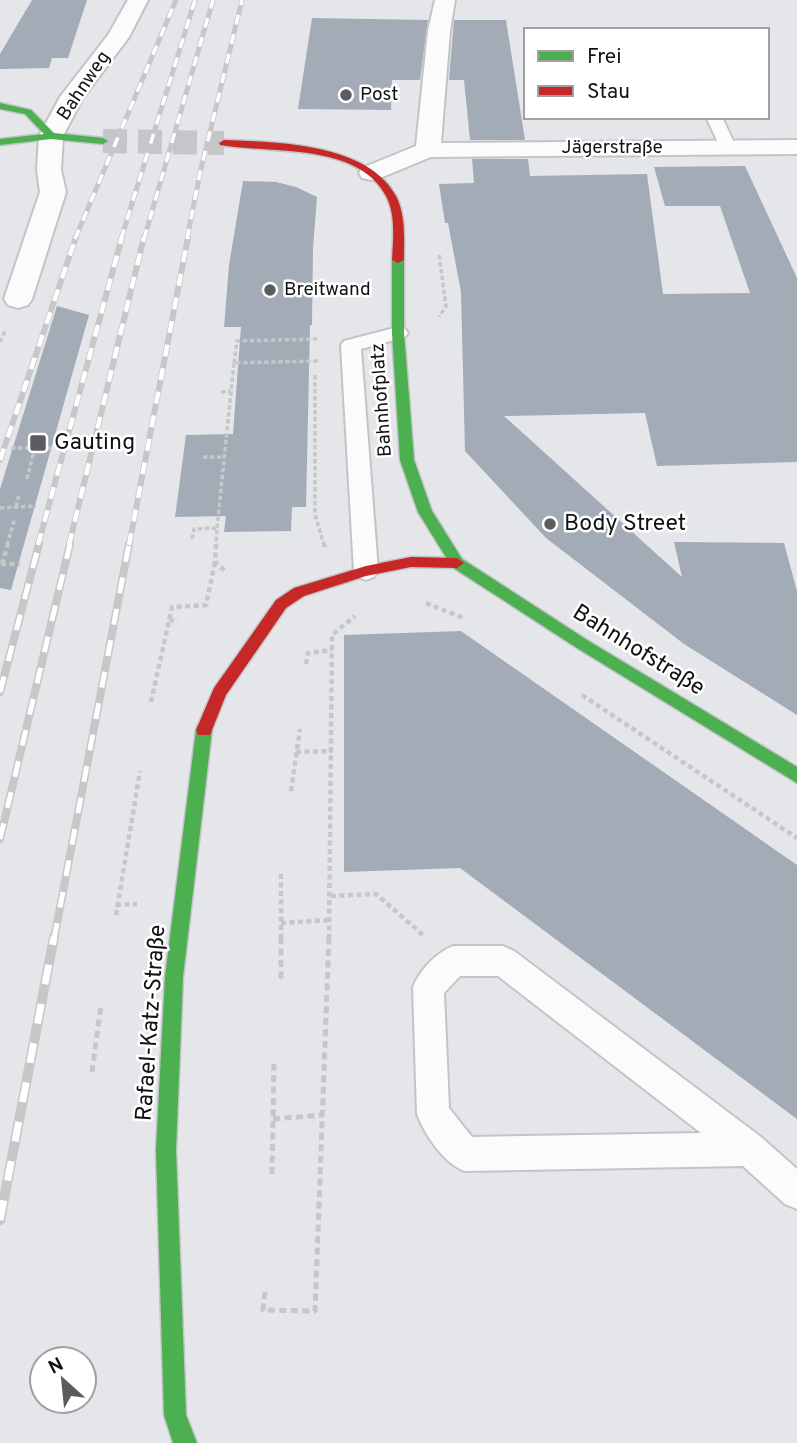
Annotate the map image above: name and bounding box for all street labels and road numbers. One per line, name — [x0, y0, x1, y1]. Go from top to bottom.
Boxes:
street label: Bahnweg — [52, 47, 116, 125]
street label: Jägerstraße — [561, 136, 663, 160]
street label: Bahnhofplatz — [366, 342, 398, 458]
street label: Bahnhofstraße — [566, 599, 710, 703]
street label: Rafael-Katz-Straße — [131, 924, 173, 1122]

